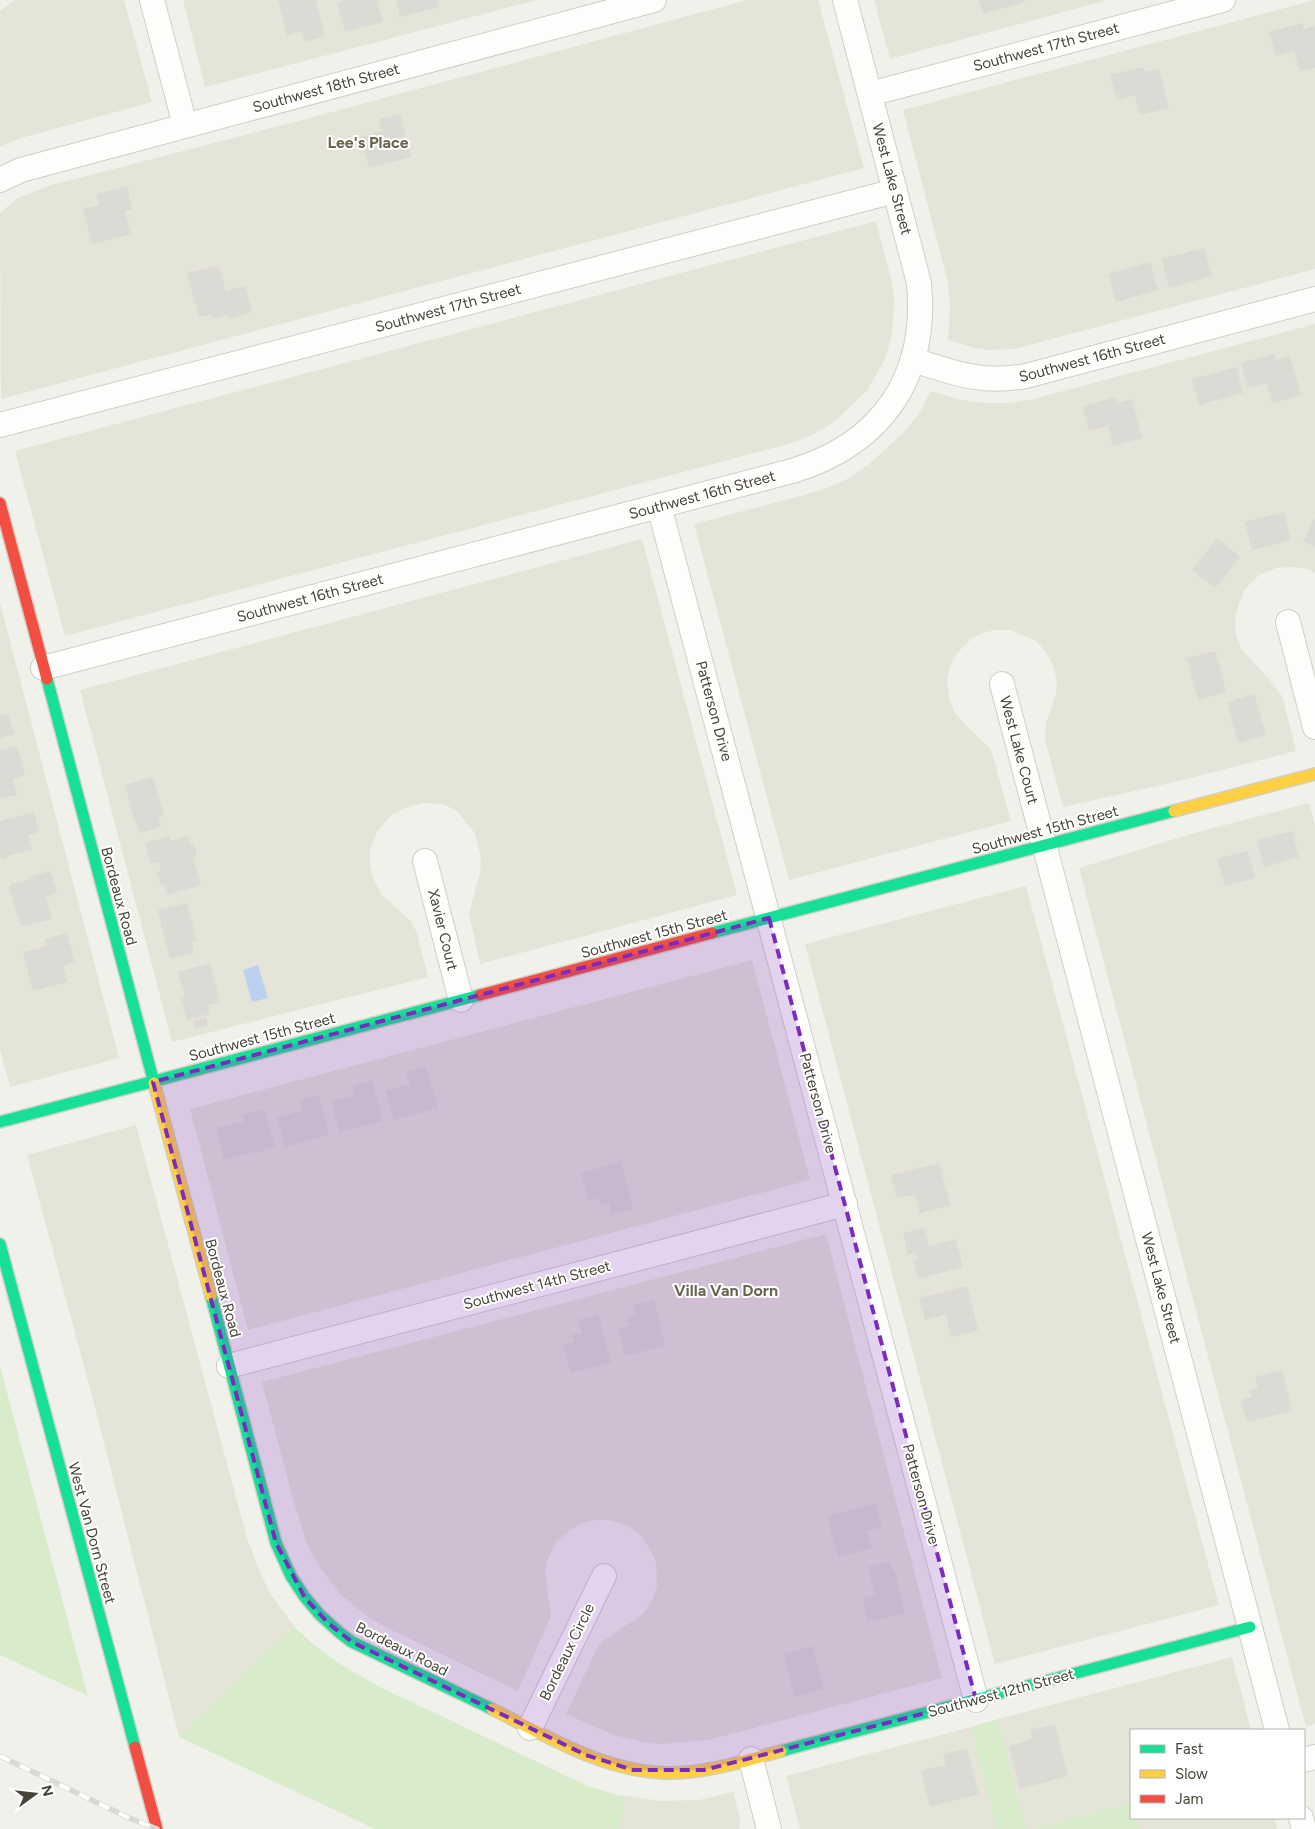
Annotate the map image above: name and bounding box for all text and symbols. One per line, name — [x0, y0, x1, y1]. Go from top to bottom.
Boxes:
street label: Southwest 17th Street — [971, 19, 1121, 75]
street label: Southwest 18th Street — [251, 60, 402, 116]
street label: West Lake Street — [868, 121, 916, 237]
district label: Lee's Place — [327, 133, 409, 152]
street label: Southwest 17th Street — [373, 280, 523, 336]
street label: Southwest 16th Street — [1017, 330, 1167, 386]
street label: Southwest 16th Street — [627, 467, 777, 523]
street label: Southwest 16th Street — [235, 570, 385, 626]
street label: Patterson Drive — [692, 659, 736, 763]
street label: West Lake Court — [996, 694, 1042, 806]
street label: Southwest 15th Street — [970, 802, 1121, 858]
street label: Bordeaux Road — [97, 845, 141, 947]
street label: Xavier Court — [424, 887, 462, 973]
street label: Southwest 15th Street — [579, 906, 730, 962]
street label: Southwest 15th Street — [187, 1009, 338, 1065]
street label: Patterson Drive — [796, 1051, 840, 1155]
street label: West Lake Street — [1137, 1230, 1185, 1346]
street label: Bordeaux Road — [201, 1237, 245, 1339]
street label: Southwest 14th Street — [461, 1257, 613, 1313]
district label: Villa Van Dorn — [674, 1281, 778, 1300]
street label: Patterson Drive — [899, 1442, 943, 1546]
street label: West Van Dorn Street — [64, 1460, 120, 1606]
street label: Bordeaux Circle — [536, 1601, 598, 1703]
street label: Bordeaux Road — [353, 1618, 451, 1680]
street label: Southwest 12th Street — [926, 1665, 1076, 1721]
legend — [1130, 1729, 1305, 1819]
text: Fast — [1175, 1740, 1204, 1758]
text: Slow — [1175, 1765, 1208, 1783]
north arrow — [10, 1769, 60, 1819]
text: N — [37, 1783, 57, 1798]
text: Jam — [1175, 1790, 1203, 1808]

